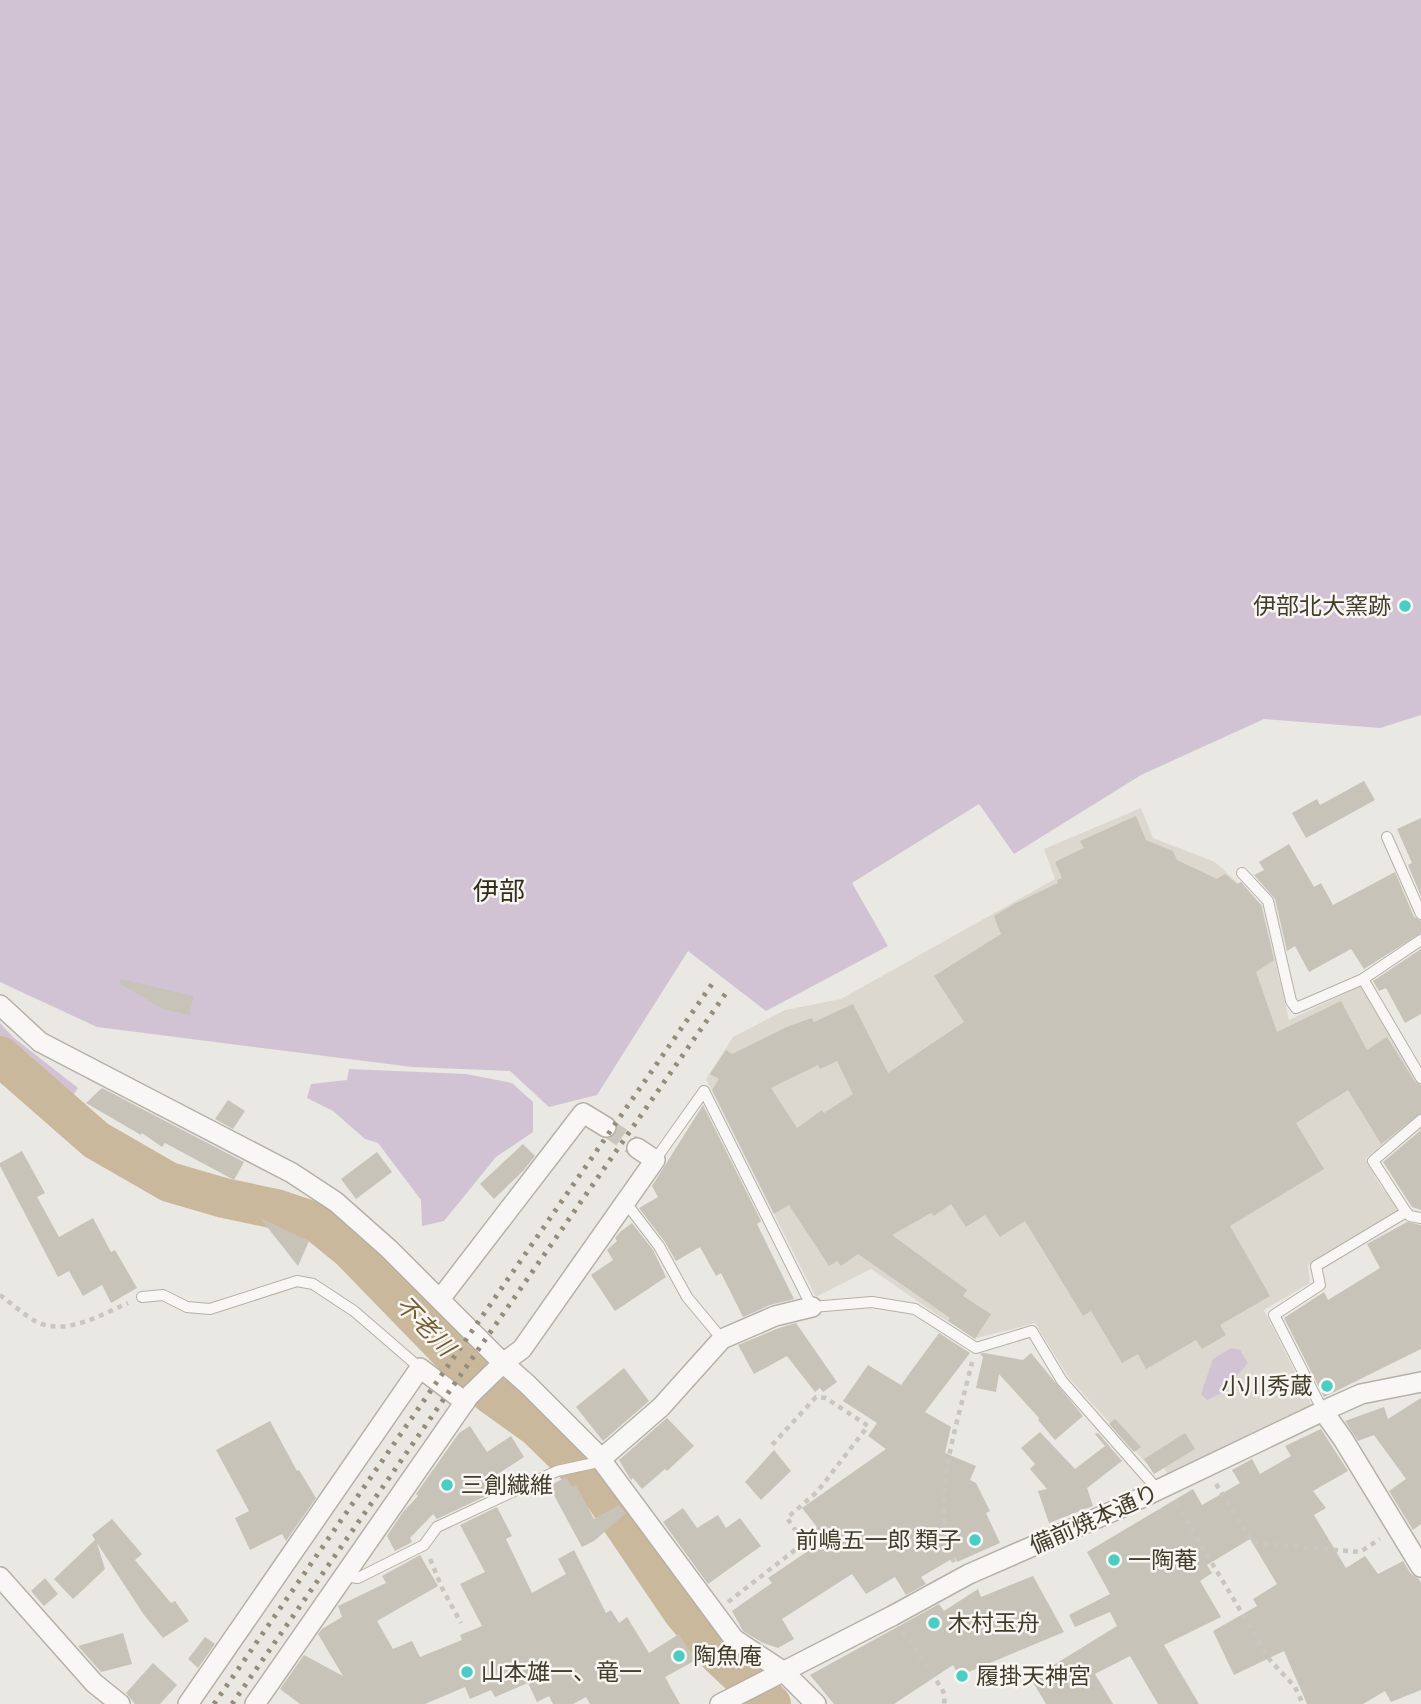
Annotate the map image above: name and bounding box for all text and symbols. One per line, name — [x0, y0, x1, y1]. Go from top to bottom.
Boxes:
place label: 伊部北大窯跡 — [1253, 591, 1391, 619]
marker: 伊部北大窯跡 — [1397, 598, 1413, 614]
district label: 伊部 — [473, 874, 525, 905]
water label: 不老川 — [391, 1289, 464, 1363]
place label: 小川秀蔵 — [1221, 1371, 1313, 1399]
marker: 小川秀蔵 — [1319, 1378, 1335, 1394]
place label: 三創繊維 — [461, 1470, 553, 1498]
marker: 三創繊維 — [439, 1477, 455, 1493]
street label: 備前焼本通り — [1025, 1477, 1162, 1559]
place label: 前嶋五一郎 類子 — [795, 1525, 961, 1553]
marker: 前嶋五一郎 類子 — [967, 1532, 983, 1548]
place label: 一陶菴 — [1128, 1545, 1197, 1573]
marker: 一陶菴 — [1106, 1552, 1122, 1568]
place label: 木村玉舟 — [948, 1608, 1040, 1636]
marker: 木村玉舟 — [926, 1615, 942, 1631]
place label: 陶魚庵 — [693, 1641, 762, 1669]
marker: 陶魚庵 — [671, 1648, 687, 1664]
place label: 山本雄一、竜一 — [481, 1657, 642, 1685]
place label: 履掛天神宮 — [976, 1661, 1091, 1689]
marker: 山本雄一、竜一 — [459, 1664, 475, 1680]
marker: 履掛天神宮 — [954, 1668, 970, 1684]

